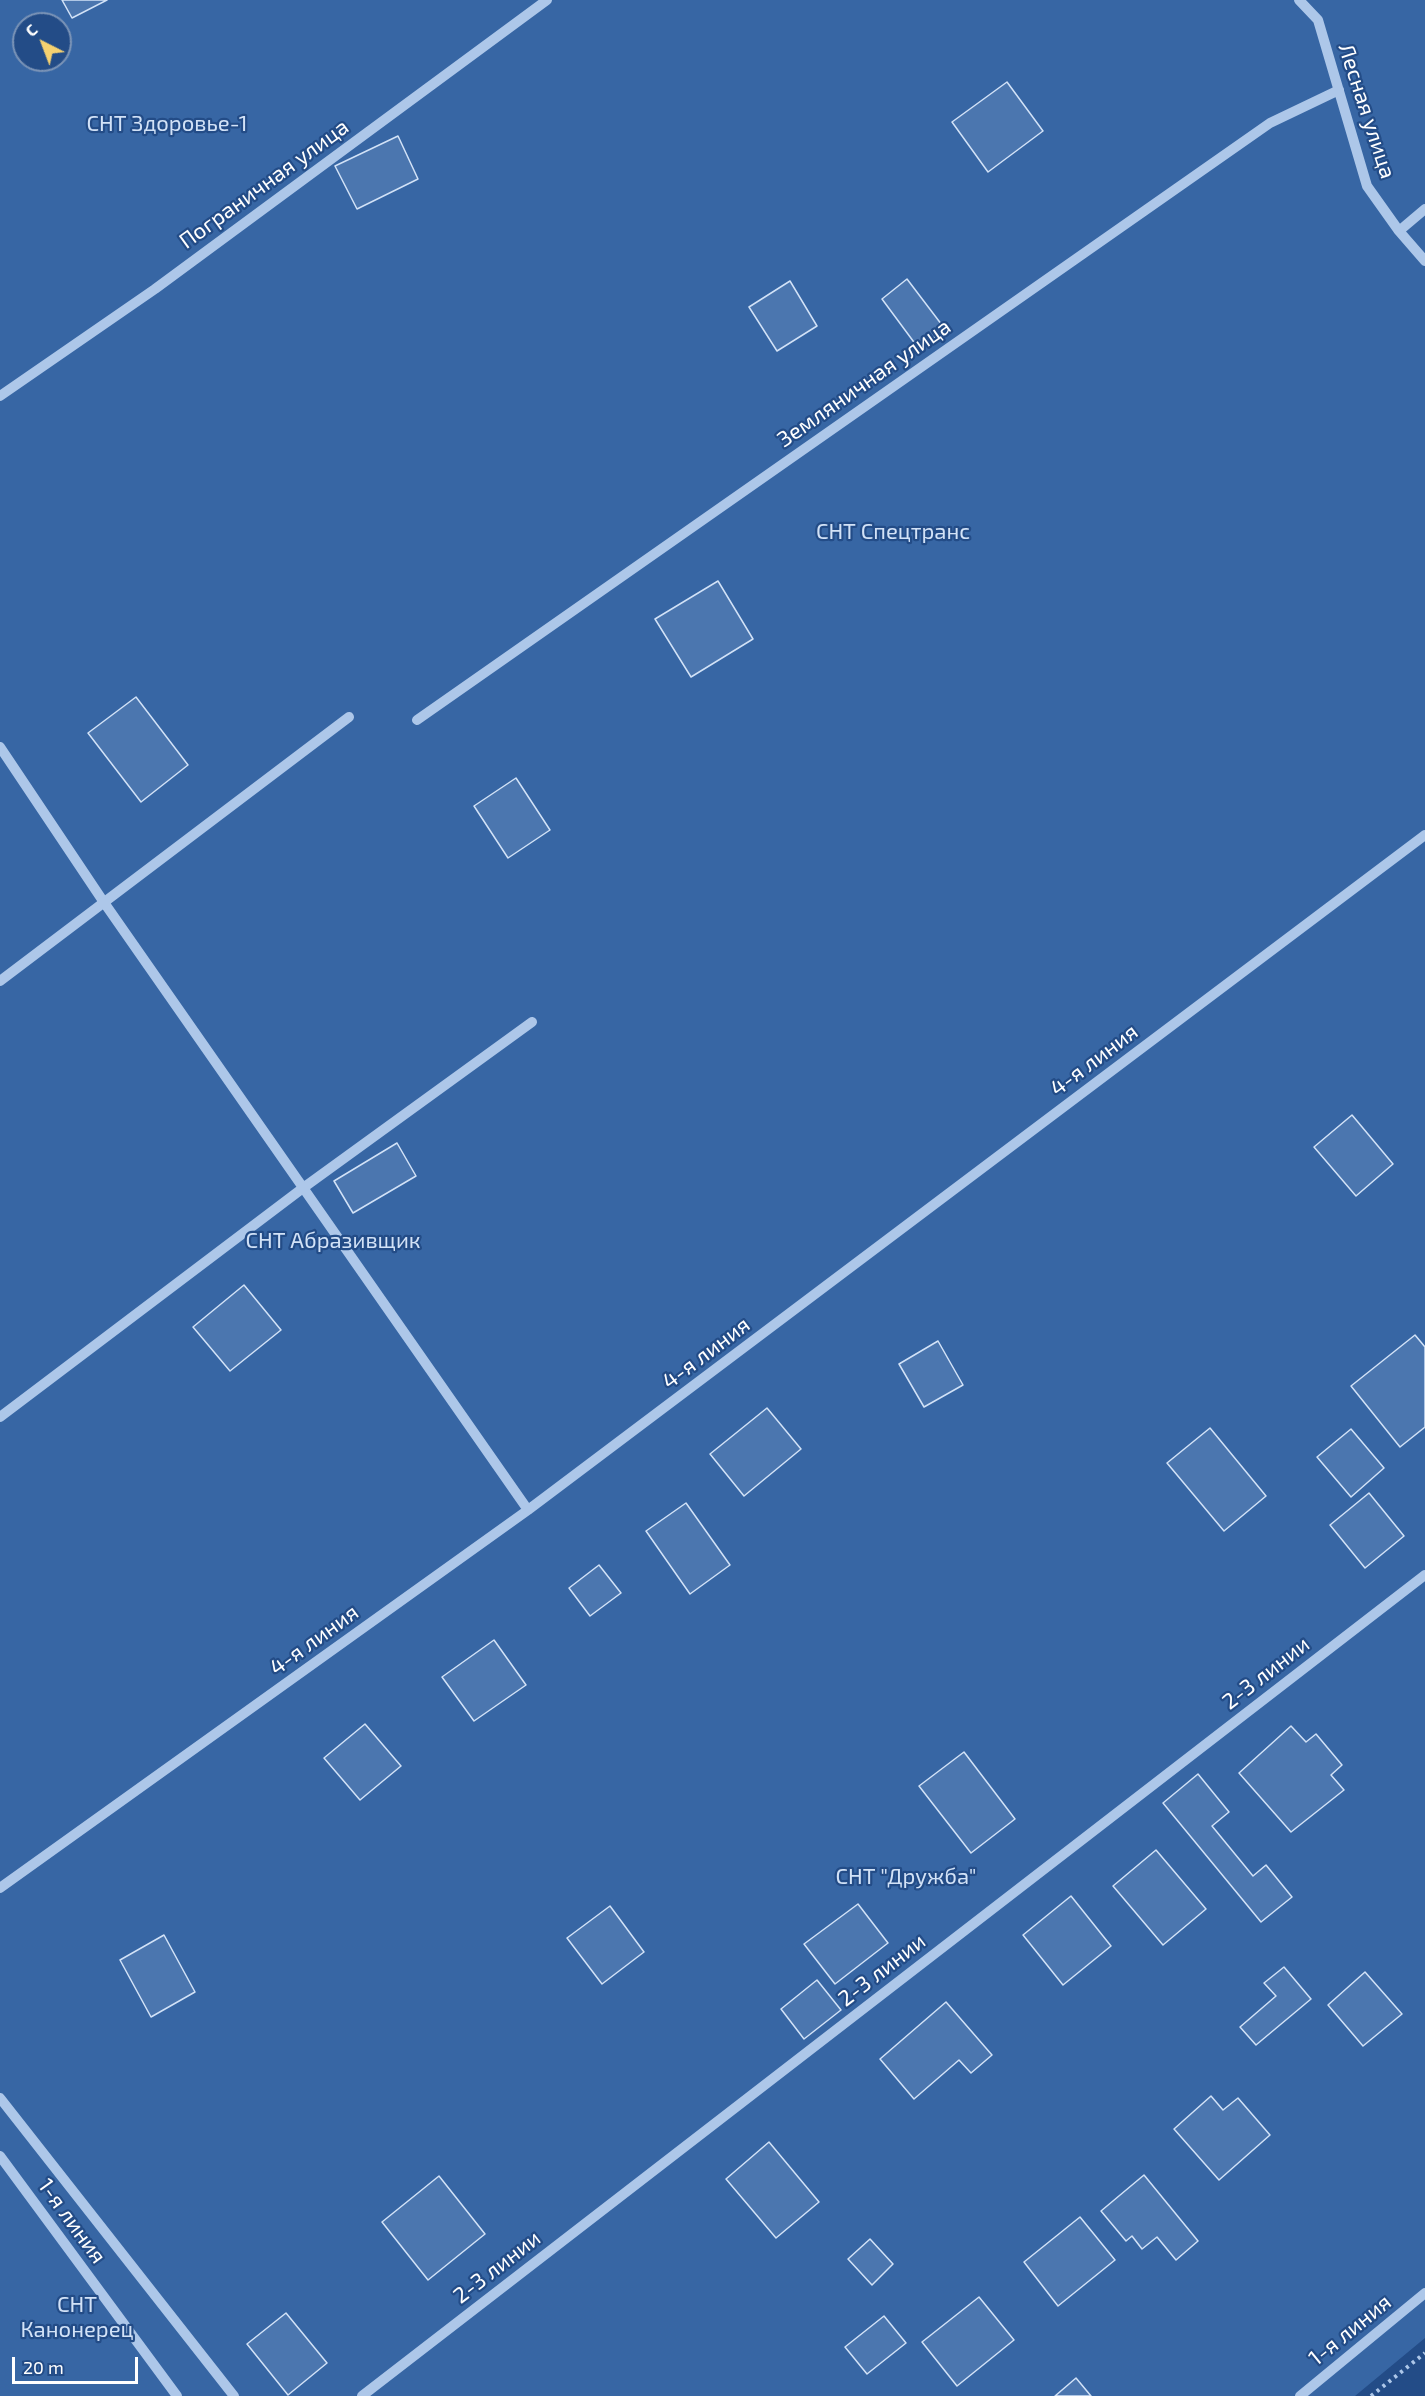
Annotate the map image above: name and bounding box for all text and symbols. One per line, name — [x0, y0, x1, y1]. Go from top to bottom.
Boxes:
north arrow — [12, 12, 72, 72]
text: С — [21, 20, 41, 40]
street label: Лесная улица — [1333, 40, 1401, 182]
park label: СНТ Здоровье-1 — [86, 111, 248, 137]
street label: Пограничная улица — [174, 114, 354, 254]
street label: Земляничная улица — [772, 313, 956, 453]
park label: СНТ Спецтранс — [816, 519, 970, 545]
street label: 4-я линия — [1045, 1018, 1143, 1102]
park label: СНТ Абразивщик — [245, 1228, 421, 1254]
street label: 4-я линия — [657, 1311, 755, 1395]
street label: 4-я линия — [264, 1599, 364, 1681]
street label: 2-3 линии — [1217, 1631, 1315, 1715]
park label: СНТ "Дружба" — [835, 1864, 977, 1890]
street label: 2-3 линии — [833, 1928, 931, 2012]
street label: 1-я линия — [32, 2173, 112, 2269]
street label: 2-3 линии — [448, 2225, 546, 2309]
street label: 1-я линия — [1303, 2289, 1397, 2371]
park label: СНТ Канонерец — [20, 2292, 134, 2344]
scale bar — [15, 2345, 141, 2383]
text: 20 m — [23, 2356, 64, 2378]

